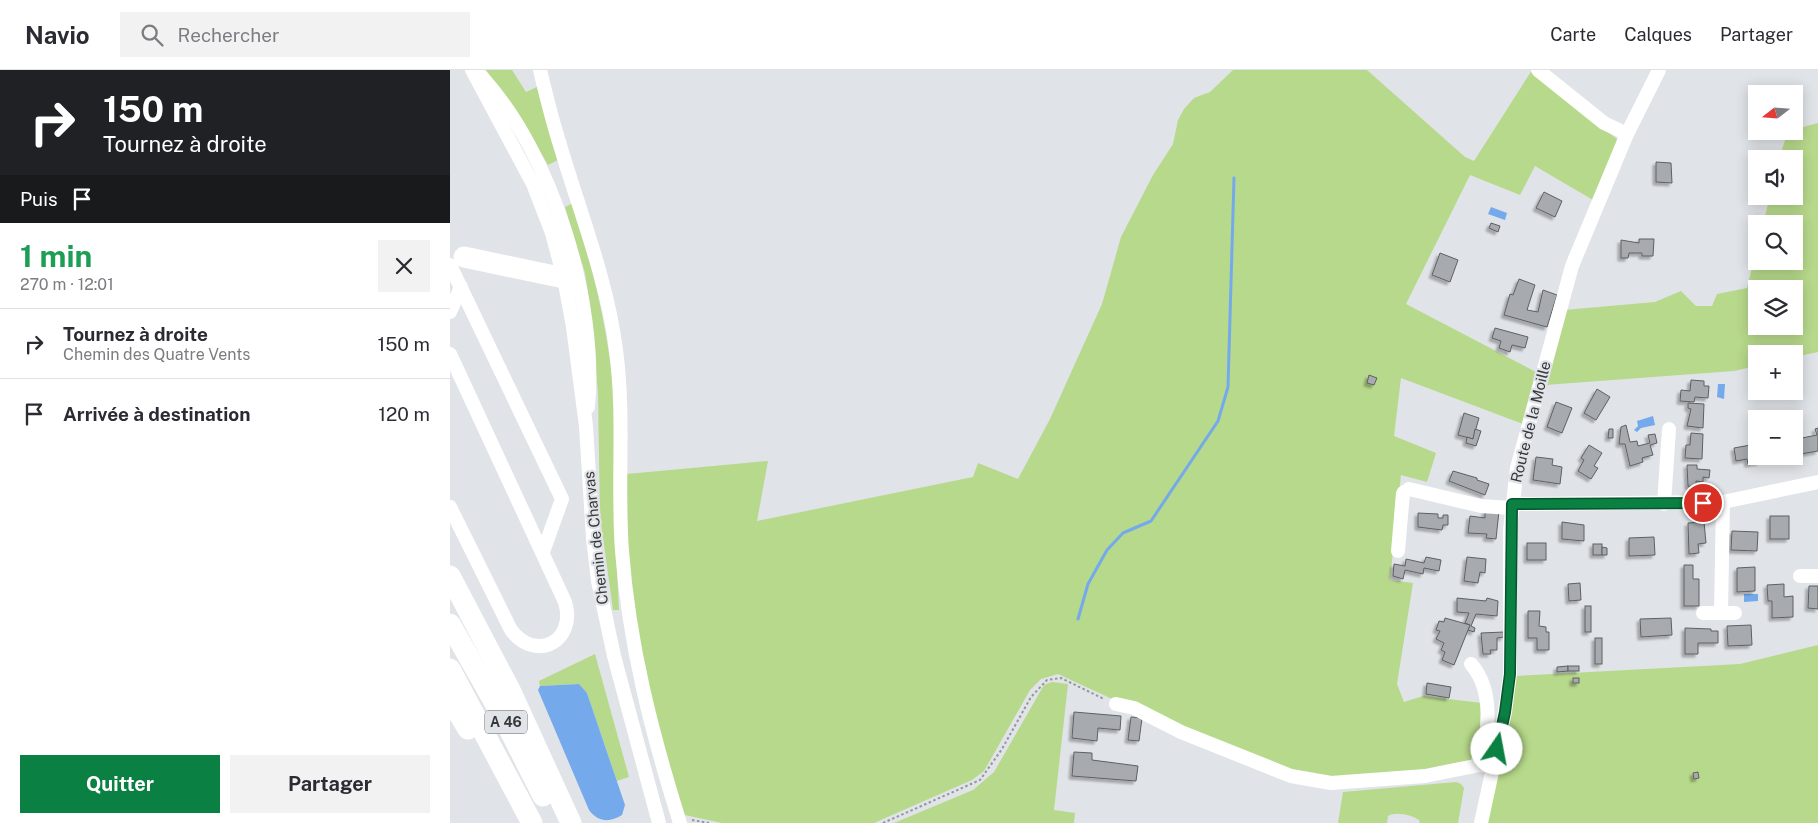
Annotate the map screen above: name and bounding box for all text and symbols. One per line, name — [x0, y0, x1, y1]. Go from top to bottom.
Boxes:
search box — [120, 12, 470, 57]
text: Navio — [25, 21, 90, 49]
icon: search — [138, 21, 166, 49]
text: Rechercher — [178, 24, 279, 46]
text: Carte — [1550, 24, 1596, 45]
text: Calques — [1624, 24, 1692, 45]
text: Partager — [1720, 24, 1793, 45]
north arrow — [1748, 85, 1802, 140]
map controls — [1748, 85, 1803, 465]
text: 150 m — [103, 89, 203, 130]
icon: right — [20, 90, 85, 155]
text: Tournez à droite — [103, 131, 267, 157]
button: sound — [1748, 150, 1803, 205]
icon: arrive — [68, 185, 96, 213]
text: Puis — [20, 188, 58, 210]
button: search — [1748, 215, 1803, 270]
text: 1 min — [20, 238, 92, 274]
button: close — [378, 240, 430, 292]
text: 270 m · 12:01 — [20, 275, 114, 294]
button: layers — [1748, 280, 1803, 335]
text: Tournez à droite — [63, 323, 208, 345]
icon: right — [20, 330, 48, 358]
text: 150 m — [377, 333, 430, 355]
text: Chemin des Quatre Vents — [63, 345, 250, 364]
button: + — [1748, 345, 1803, 400]
street label: Route de la Moille — [1507, 359, 1554, 484]
icon: arrive — [20, 400, 48, 428]
text: Arrivée à destination — [63, 403, 251, 425]
text: 120 m — [378, 403, 430, 425]
button: − — [1748, 410, 1803, 465]
street label: Chemin de Charvas — [580, 471, 611, 606]
pin — [1682, 482, 1724, 524]
icon: arrive — [1689, 489, 1717, 517]
road number: A 46 — [485, 710, 527, 734]
position arrow — [1470, 722, 1522, 774]
button: Quitter — [20, 755, 220, 813]
button: Partager — [230, 755, 430, 813]

